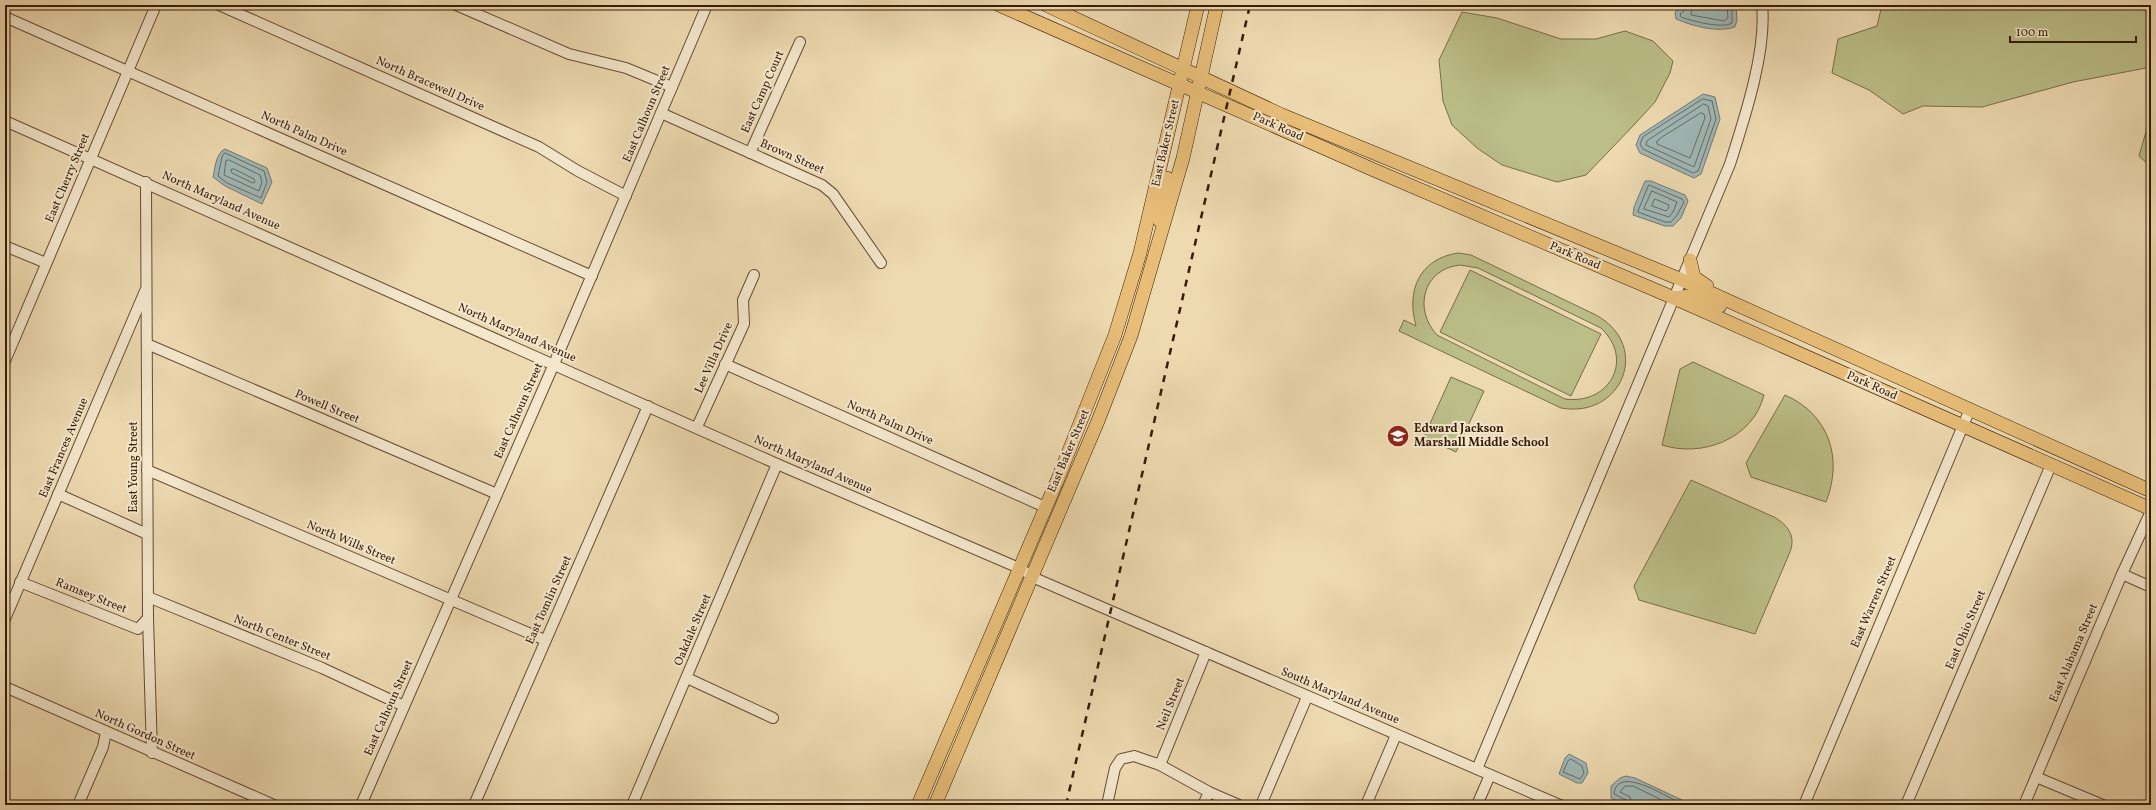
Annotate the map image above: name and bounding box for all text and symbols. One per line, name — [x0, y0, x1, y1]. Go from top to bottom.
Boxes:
scale bar — [2010, 18, 2136, 44]
text: 100 m — [2016, 25, 2049, 41]
street label: East Camp Court — [738, 48, 788, 136]
street label: North Bracewell Drive — [373, 53, 487, 115]
street label: East Calhoun Street — [619, 63, 675, 165]
street label: East Baker Street — [1148, 98, 1184, 188]
street label: North Palm Drive — [258, 108, 350, 160]
street label: Park Road — [1250, 109, 1306, 145]
street label: East Cherry Street — [42, 131, 94, 225]
street label: Brown Street — [757, 136, 827, 178]
street label: North Maryland Avenue — [159, 168, 283, 234]
street label: Park Road — [1547, 238, 1603, 274]
street label: North Maryland Avenue — [455, 300, 579, 366]
street label: Lee Villa Drive — [691, 320, 737, 396]
street label: East Calhoun Street — [491, 360, 547, 462]
street label: Park Road — [1844, 368, 1900, 404]
street label: Powell Street — [292, 386, 362, 428]
street label: East Frances Avenue — [36, 395, 92, 501]
street label: North Palm Drive — [844, 397, 936, 449]
street label: East Baker Street — [1044, 407, 1094, 495]
street label: East Young Street — [126, 421, 142, 513]
place label: Edward Jackson Marshall Middle School — [1414, 421, 1549, 451]
school or university icon: Edward Jackson Marshall Middle School — [1385, 423, 1411, 449]
street label: North Maryland Avenue — [751, 432, 875, 498]
street label: North Wills Street — [304, 517, 398, 569]
street label: East Tomlin Street — [522, 553, 576, 647]
street label: East Warren Street — [1847, 554, 1901, 650]
street label: Ramsey Street — [53, 574, 129, 618]
street label: East Ohio Street — [1942, 588, 1990, 672]
street label: Oakdale Street — [671, 591, 715, 669]
street label: East Alabama Street — [2046, 601, 2102, 705]
street label: North Center Street — [231, 611, 333, 665]
street label: East Calhoun Street — [361, 657, 417, 759]
street label: South Maryland Avenue — [1278, 664, 1402, 728]
street label: Neil Street — [1153, 675, 1189, 733]
street label: North Gordon Street — [92, 706, 198, 764]

